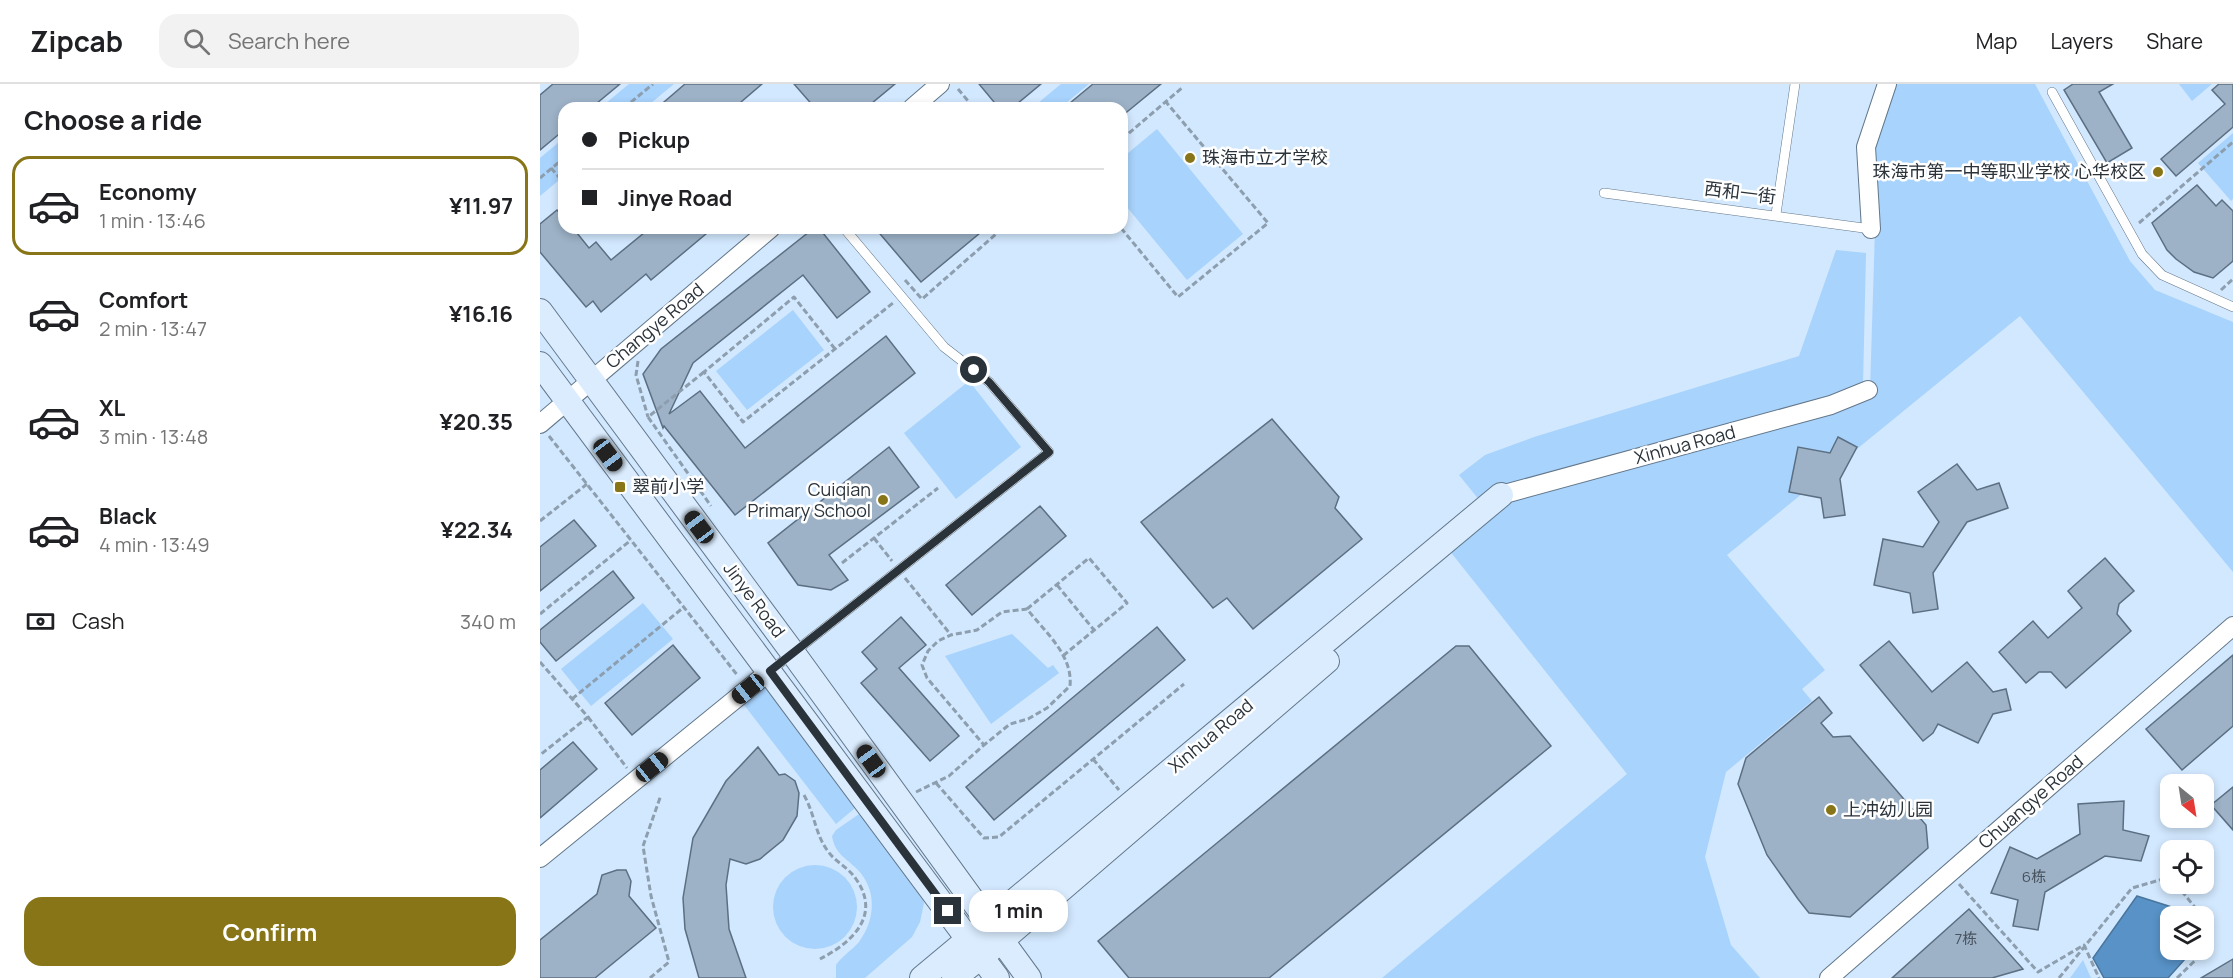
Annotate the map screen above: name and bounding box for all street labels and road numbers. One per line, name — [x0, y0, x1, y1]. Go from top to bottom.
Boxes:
street label: 西和一街 — [1703, 176, 1777, 208]
street label: Changye Road — [600, 277, 708, 373]
street label: Xinhua Road — [1632, 419, 1738, 469]
street label: Jinye Road — [718, 557, 791, 642]
street label: Xinhua Road — [1163, 693, 1258, 778]
street label: Chuangye Road — [1973, 749, 2088, 853]

